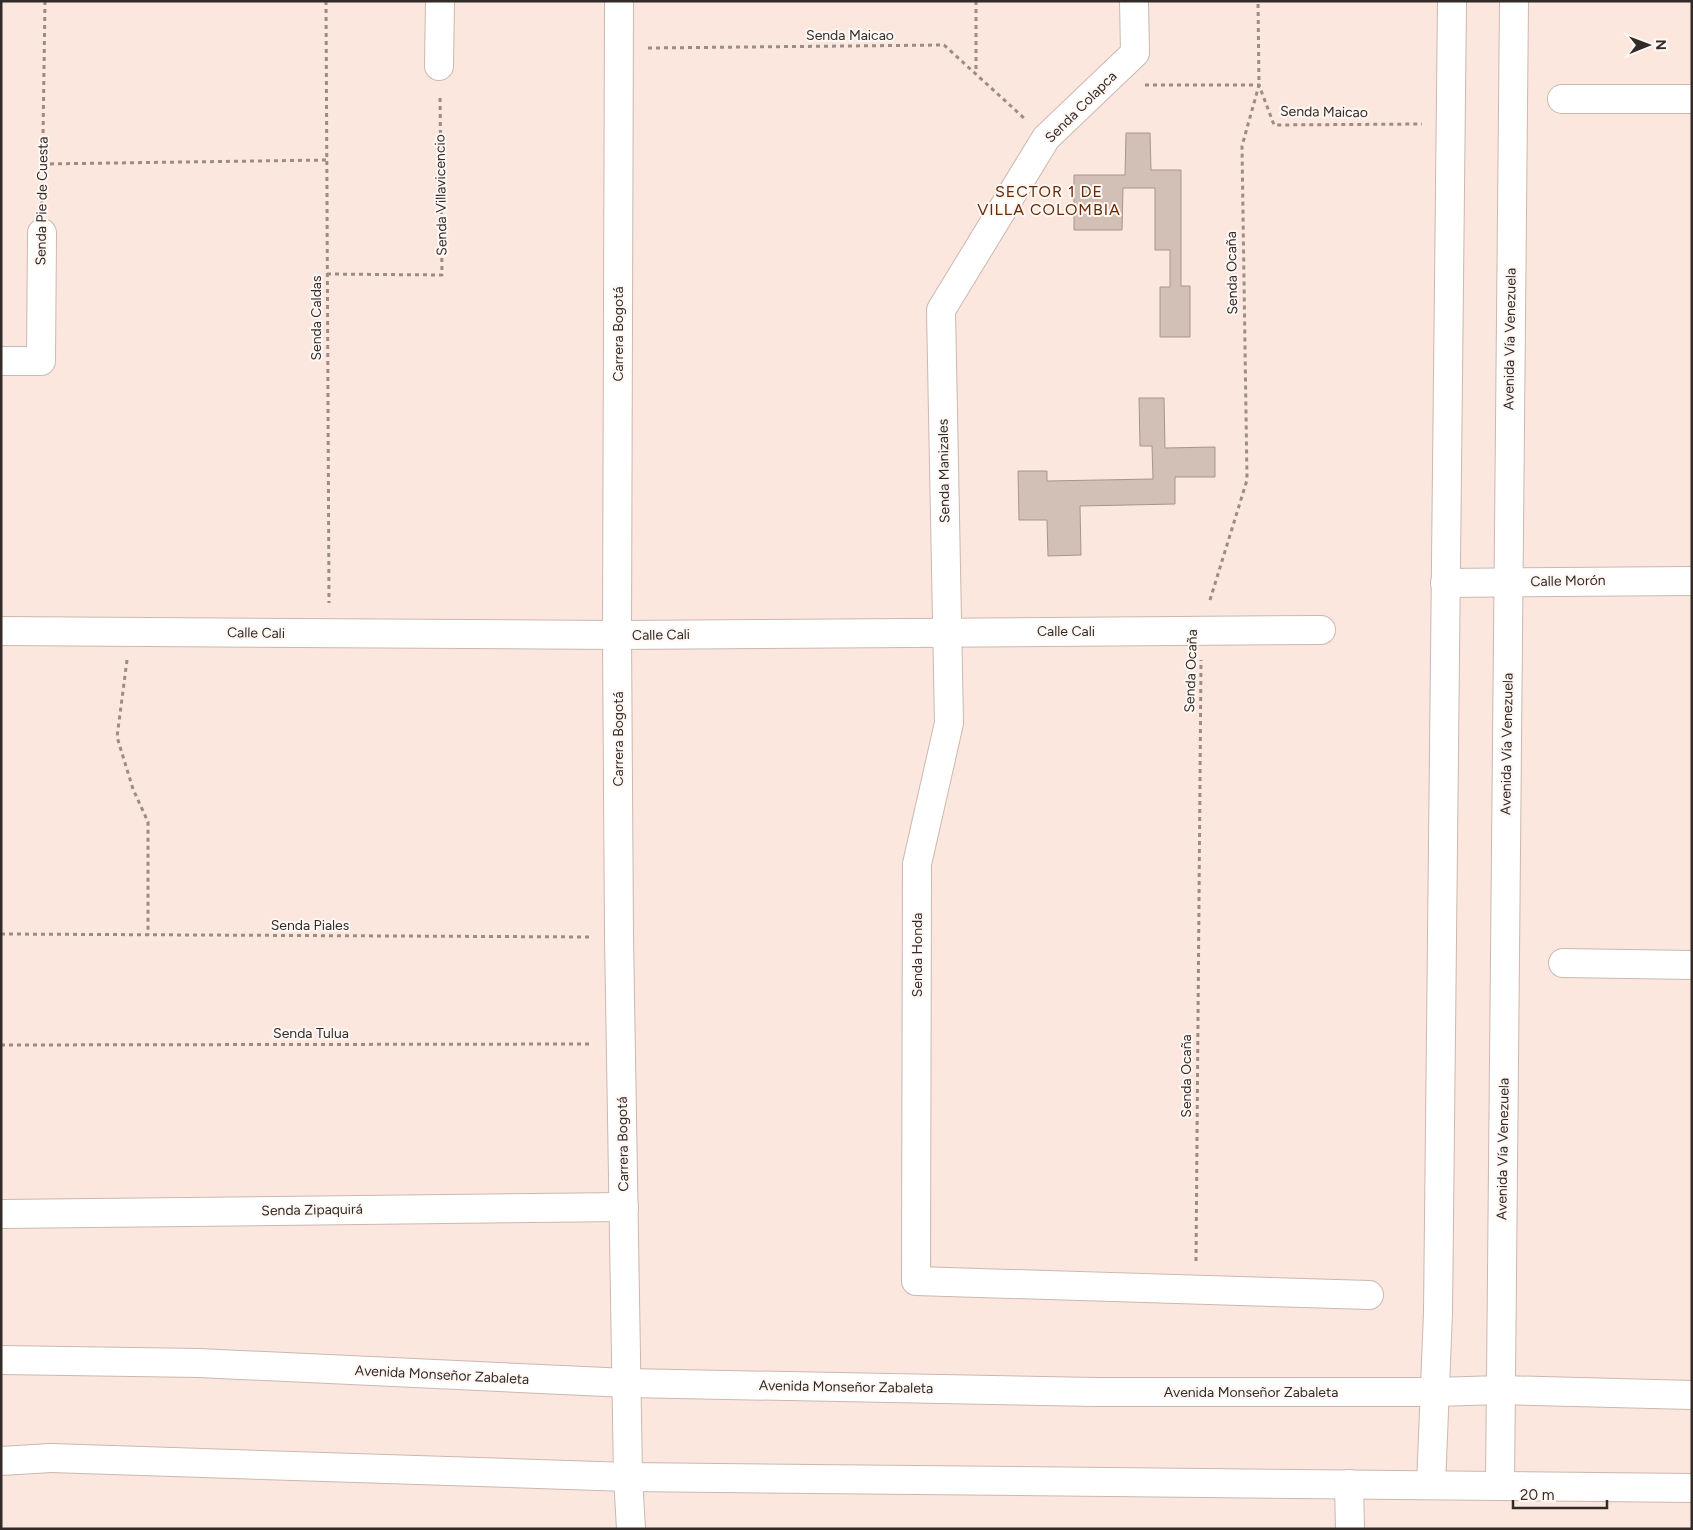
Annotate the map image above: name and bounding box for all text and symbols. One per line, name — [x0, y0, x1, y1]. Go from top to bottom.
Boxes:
north arrow — [1623, 20, 1673, 70]
street label: Senda Maicao — [806, 27, 894, 44]
text: N — [1652, 39, 1669, 50]
street label: Senda Colapca — [1042, 68, 1120, 146]
street label: Senda Maicao — [1280, 103, 1368, 121]
street label: Senda Villavicencio — [431, 134, 451, 256]
street label: Senda Pie de Cuesta — [32, 136, 52, 266]
district label: SECTOR 1 DE VILLA COLOMBIA — [977, 182, 1121, 219]
street label: Senda Ocaña — [1223, 231, 1241, 315]
street label: Avenida Vía Venezuela — [1500, 268, 1520, 410]
street label: Senda Caldas — [308, 275, 325, 361]
street label: Carrera Bogotá — [610, 286, 627, 382]
street label: Senda Manizales — [935, 419, 953, 523]
street label: Calle Morón — [1530, 572, 1606, 590]
street label: Calle Cali — [1037, 623, 1095, 640]
street label: Calle Cali — [227, 624, 285, 642]
street label: Calle Cali — [632, 626, 690, 644]
street label: Senda Ocaña — [1181, 629, 1201, 713]
street label: Avenida Vía Venezuela — [1497, 673, 1517, 815]
street label: Carrera Bogotá — [610, 691, 627, 787]
street label: Senda Honda — [909, 913, 926, 997]
street label: Senda Piales — [271, 917, 349, 934]
street label: Senda Tulua — [273, 1025, 349, 1042]
street label: Senda Ocaña — [1178, 1034, 1195, 1118]
street label: Avenida Vía Venezuela — [1493, 1078, 1513, 1220]
street label: Carrera Bogotá — [614, 1096, 632, 1192]
street label: Senda Zipaquirá — [261, 1201, 363, 1219]
street label: Avenida Monseñor Zabaleta — [354, 1362, 530, 1388]
street label: Avenida Monseñor Zabaleta — [759, 1377, 933, 1397]
street label: Avenida Monseñor Zabaleta — [1164, 1384, 1338, 1401]
scale bar — [1513, 1478, 1607, 1510]
text: 20 m — [1520, 1486, 1554, 1504]

